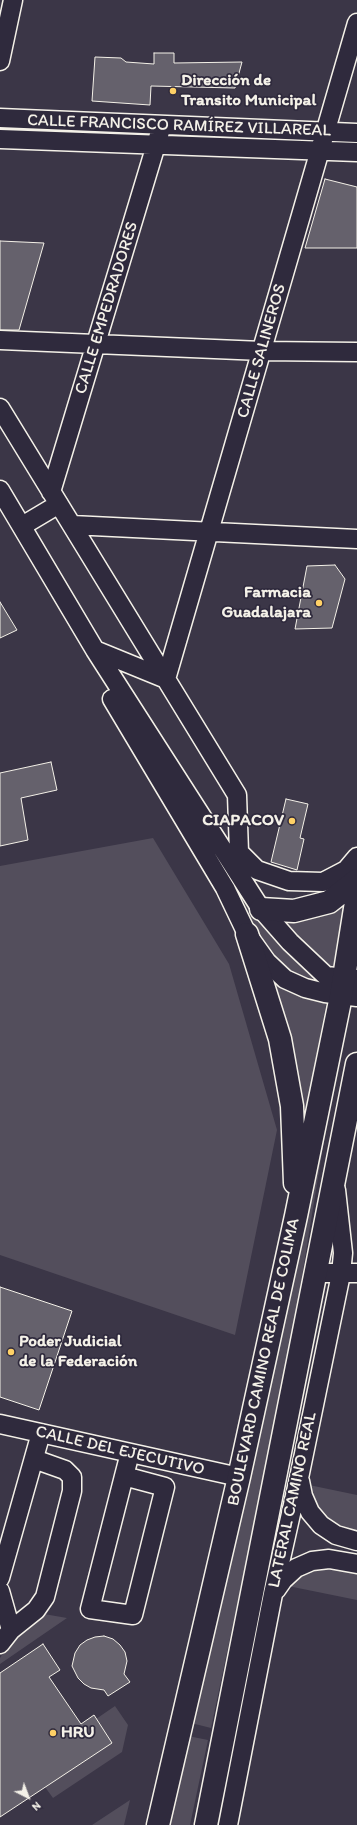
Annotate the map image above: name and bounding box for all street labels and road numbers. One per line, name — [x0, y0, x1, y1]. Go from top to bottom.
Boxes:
street label: CALLE FRANCISCO RAMÍREZ VILLAREAL — [27, 110, 331, 142]
street label: CALLE EMPEDRADORES — [71, 219, 143, 397]
street label: CALLE SALINEROS — [233, 281, 291, 421]
street label: BOULEVARD CAMINO REAL DE COLIMA — [223, 1216, 305, 1508]
street label: LATERAL CAMINO REAL — [264, 1410, 322, 1590]
street label: CALLE DEL EJECUTIVO — [33, 1422, 207, 1480]

